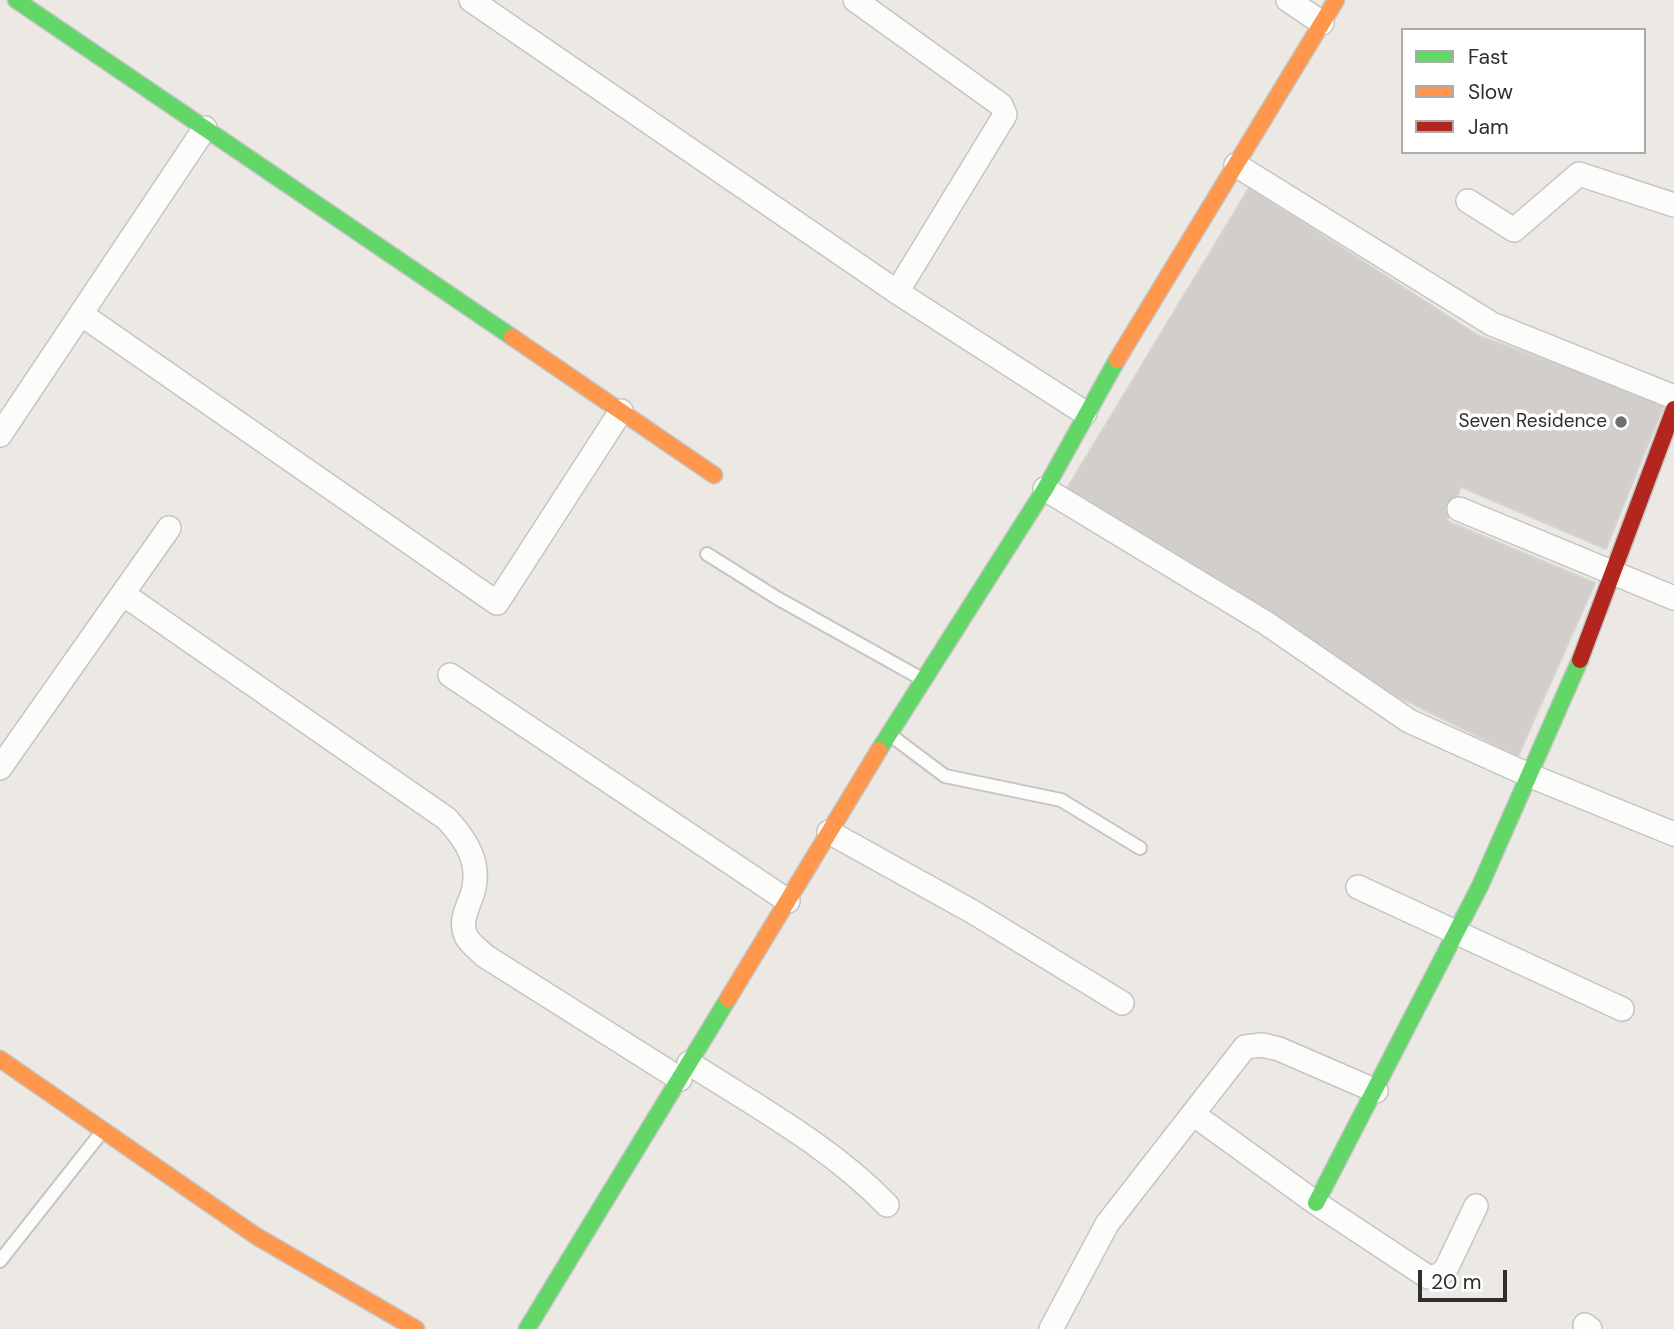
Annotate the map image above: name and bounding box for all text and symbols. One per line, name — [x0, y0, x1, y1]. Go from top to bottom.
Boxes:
legend — [1401, 28, 1646, 154]
text: Fast — [1468, 43, 1508, 71]
text: Slow — [1468, 78, 1513, 106]
text: Jam — [1468, 113, 1509, 141]
place label: Seven Residence — [1458, 411, 1607, 433]
marker: Seven Residence — [1613, 414, 1629, 430]
scale bar — [1422, 1256, 1511, 1300]
text: 20 m — [1431, 1268, 1482, 1296]

